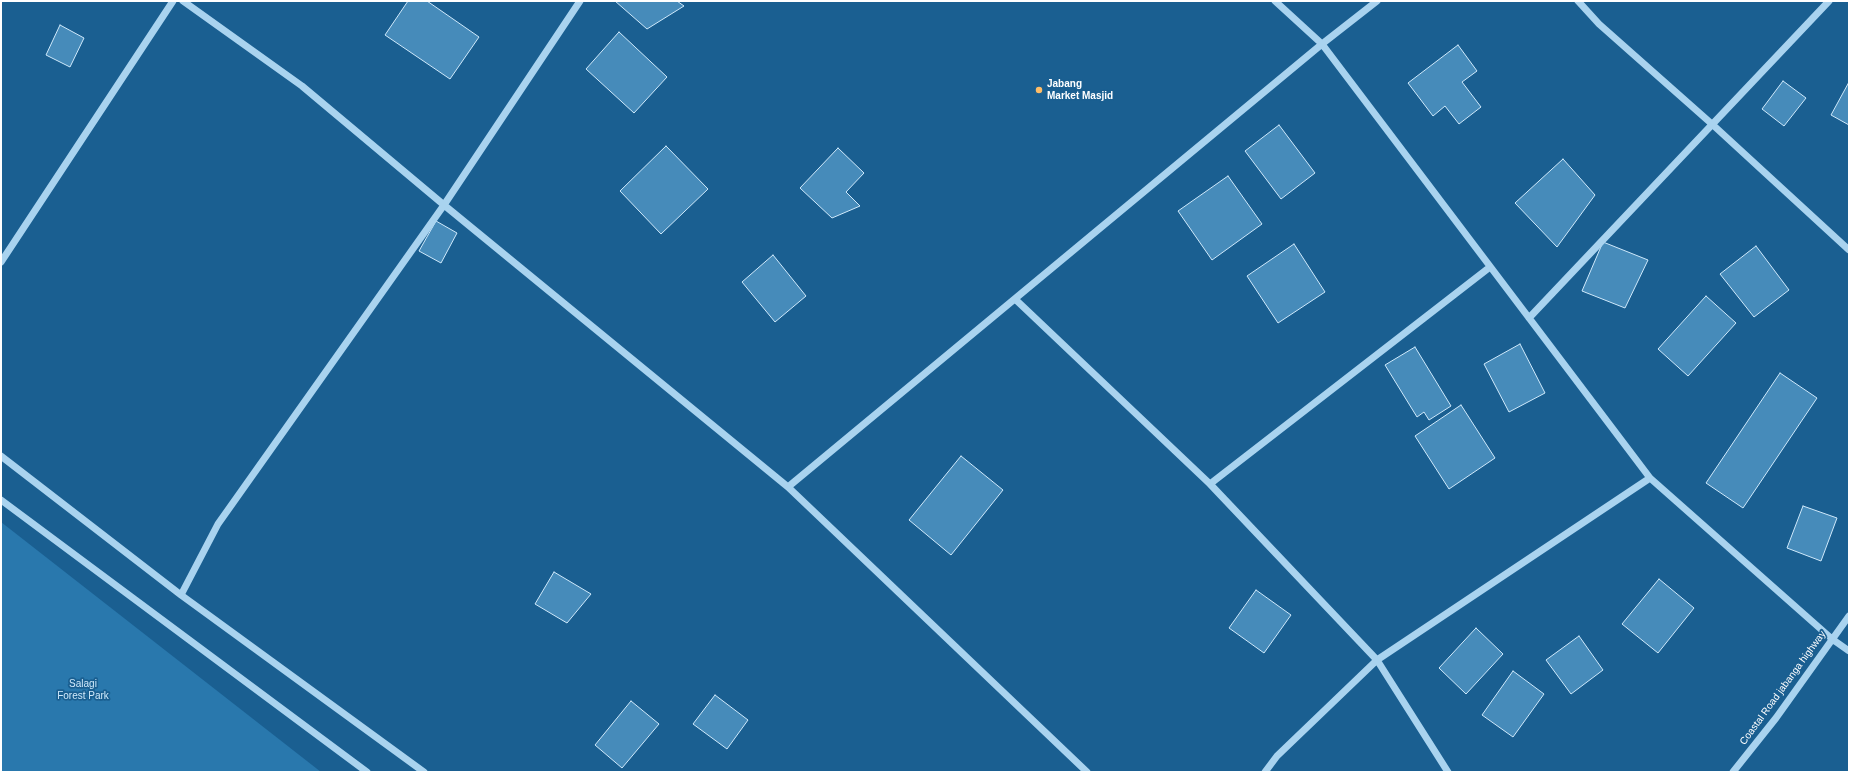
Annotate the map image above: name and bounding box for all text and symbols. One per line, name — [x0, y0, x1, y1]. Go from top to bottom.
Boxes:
place label: Jabang Market Masjid — [1047, 78, 1113, 102]
marker: Jabang Market Masjid — [1034, 85, 1044, 95]
street label: Coastal Road jabanga highway — [1737, 628, 1829, 748]
park label: Salagi Forest Park — [57, 678, 109, 702]

